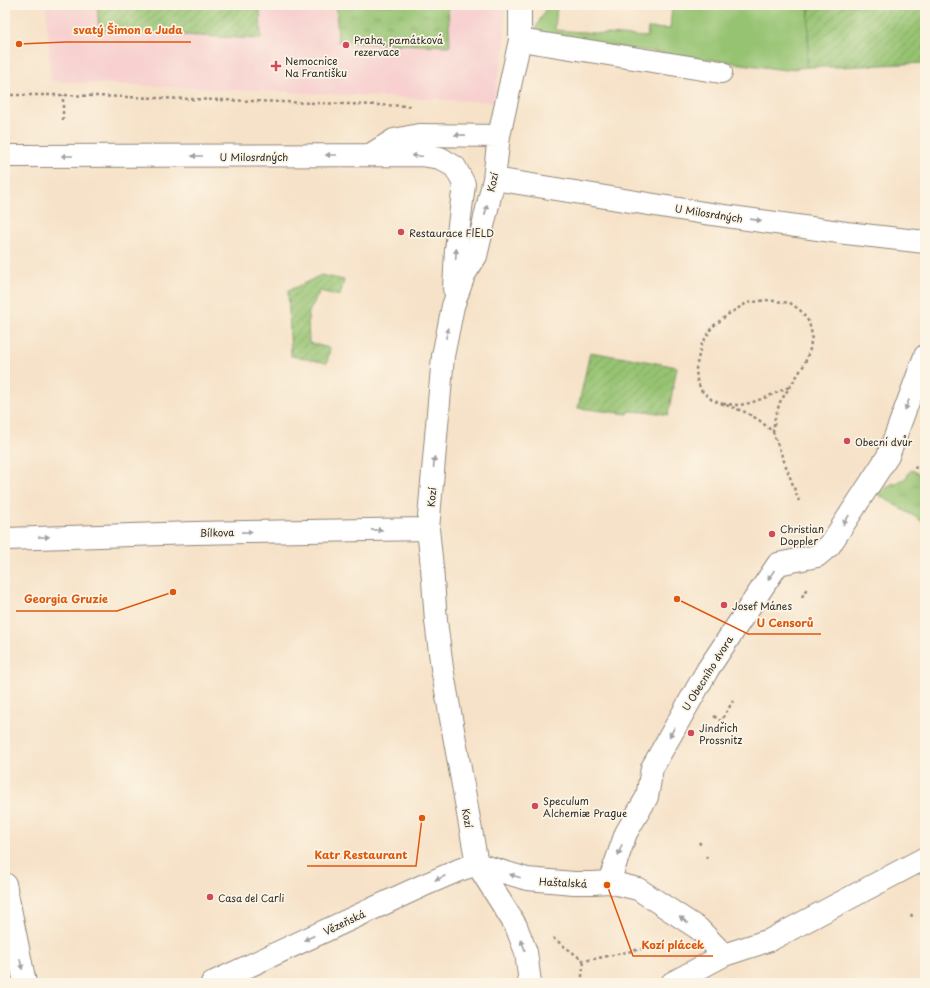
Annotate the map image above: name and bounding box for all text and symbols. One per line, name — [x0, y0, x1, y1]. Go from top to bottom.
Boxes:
callout: svatý Šimon a Juda — [66, 19, 191, 42]
text: svatý Šimon a Juda — [73, 21, 183, 38]
place label: Praha, památková rezervace — [354, 32, 444, 59]
marker: Praha, památková rezervace — [341, 40, 351, 50]
place label: Nemocnice Na Františku — [285, 53, 347, 80]
marker: Nemocnice Na Františku — [270, 60, 282, 72]
one-way arrow — [454, 132, 466, 139]
street label: U Milosrdných — [220, 149, 288, 164]
one-way arrow — [324, 152, 337, 158]
one-way arrow — [411, 152, 423, 159]
one-way arrow — [60, 153, 73, 159]
one-way arrow — [190, 153, 203, 159]
street label: Kozí — [483, 170, 501, 193]
street label: U Milosrdných — [674, 200, 744, 226]
one-way arrow — [484, 203, 490, 216]
one-way arrow — [750, 217, 762, 223]
place label: Restaurace FIELD — [409, 225, 494, 240]
marker: Restaurace FIELD — [396, 227, 406, 237]
one-way arrow — [452, 248, 459, 260]
one-way arrow — [445, 326, 451, 339]
one-way arrow — [903, 400, 909, 412]
place label: Obecní dvůr — [855, 434, 913, 449]
marker: Obecní dvůr — [842, 436, 852, 446]
one-way arrow — [430, 456, 437, 468]
street label: Kozí — [423, 486, 439, 507]
one-way arrow — [842, 515, 850, 525]
place label: Christian Doppler — [780, 521, 824, 548]
street label: Bílkova — [200, 524, 235, 540]
one-way arrow — [371, 526, 383, 533]
one-way arrow — [241, 529, 254, 535]
marker: Christian Doppler — [767, 529, 777, 539]
one-way arrow — [38, 534, 50, 541]
one-way arrow — [767, 570, 775, 580]
callout: Georgia Gruzie — [16, 588, 117, 611]
text: Georgia Gruzie — [24, 590, 108, 607]
place label: Josef Mánes — [732, 598, 792, 613]
marker: Josef Mánes — [719, 600, 729, 610]
callout: U Censorů — [748, 611, 821, 634]
text: U Censorů — [757, 614, 814, 631]
street label: U Obecního dvora — [678, 632, 736, 713]
place label: Jindřich Prossnitz — [699, 720, 742, 747]
one-way arrow — [669, 726, 676, 738]
marker: Jindřich Prossnitz — [686, 728, 696, 738]
place label: Speculum Alchemiæ Prague — [543, 793, 627, 820]
marker: Speculum Alchemiæ Prague — [530, 801, 540, 811]
street label: Kozí — [459, 807, 477, 829]
callout: Katr Restaurant — [307, 843, 416, 866]
one-way arrow — [617, 845, 623, 857]
text: Katr Restaurant — [315, 846, 408, 863]
one-way arrow — [509, 873, 521, 879]
street label: Haštalská — [538, 873, 588, 891]
one-way arrow — [434, 875, 446, 881]
place label: Casa del Carli — [218, 890, 284, 905]
marker: Casa del Carli — [205, 892, 215, 902]
street label: Vězeňská — [321, 905, 368, 938]
one-way arrow — [679, 916, 690, 924]
callout: Kozí plácek — [633, 933, 713, 956]
one-way arrow — [304, 935, 315, 941]
text: Kozí plácek — [641, 936, 705, 953]
one-way arrow — [520, 938, 526, 950]
one-way arrow — [18, 958, 24, 970]

